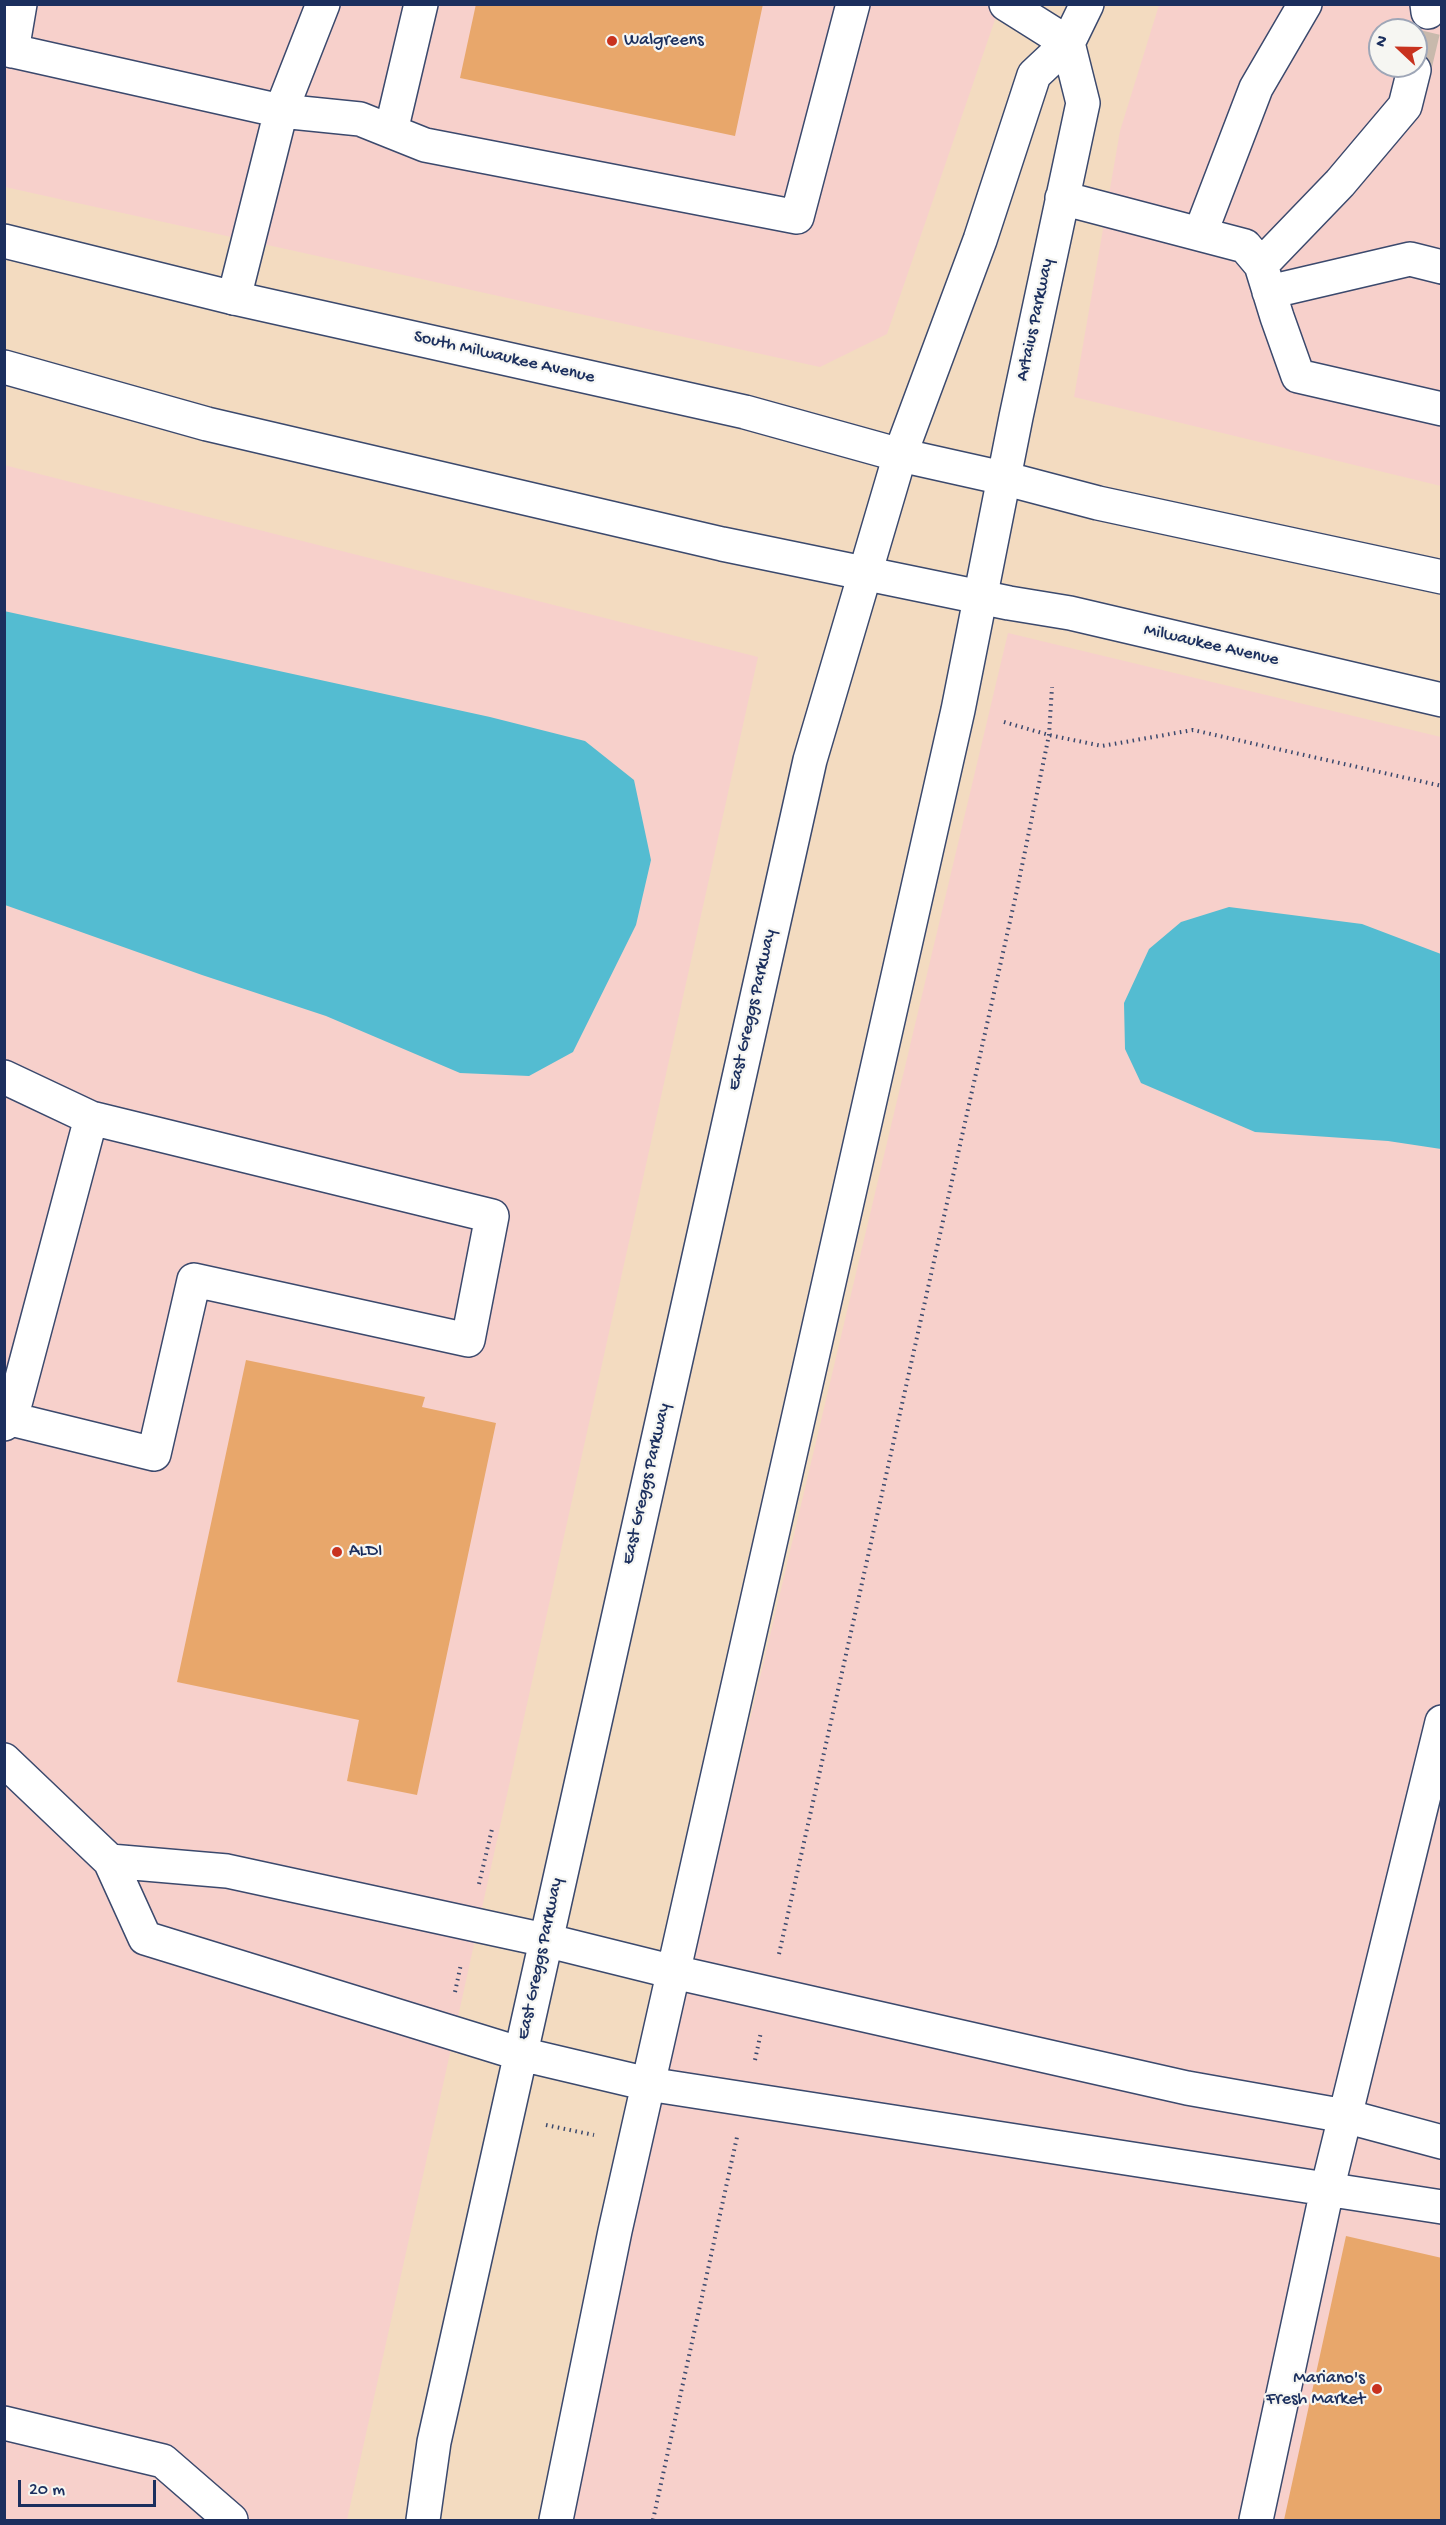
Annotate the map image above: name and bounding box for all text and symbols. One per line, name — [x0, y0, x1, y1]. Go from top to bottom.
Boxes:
north arrow — [1368, 18, 1428, 78]
place label: Walgreens — [624, 30, 704, 52]
text: N — [1372, 33, 1393, 50]
marker: Walgreens — [605, 34, 619, 48]
street label: Artaius Parkway — [1012, 257, 1060, 383]
street label: South Milwaukee Avenue — [411, 327, 597, 389]
street label: Milwaukee Avenue — [1141, 620, 1281, 672]
street label: East Greggs Parkway — [724, 927, 782, 1093]
street label: East Greggs Parkway — [618, 1401, 676, 1567]
place label: ALDI — [349, 1541, 382, 1563]
marker: ALDI — [330, 1545, 344, 1559]
street label: East Greggs Parkway — [513, 1876, 569, 2042]
place label: Mariano's Fresh Market — [1266, 2368, 1365, 2410]
marker: Mariano's Fresh Market — [1370, 2382, 1384, 2396]
scale bar — [21, 2468, 159, 2506]
text: 20 m — [29, 2480, 65, 2501]

